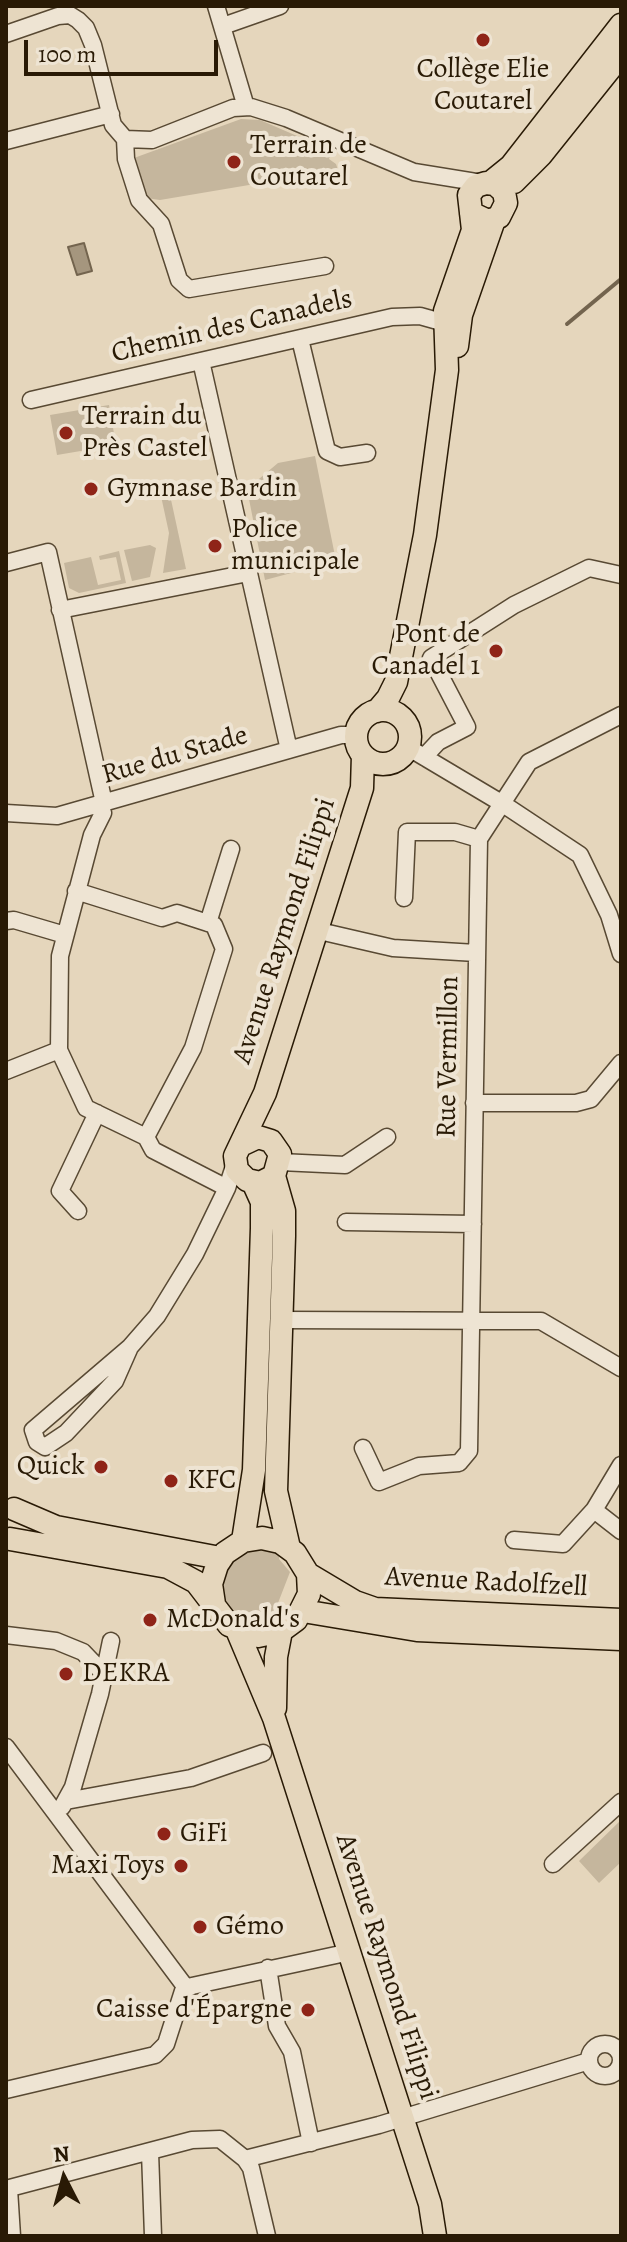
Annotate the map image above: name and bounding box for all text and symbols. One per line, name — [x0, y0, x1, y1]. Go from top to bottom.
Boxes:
scale bar — [28, 24, 222, 74]
marker: Collège Elie Coutarel — [474, 31, 492, 49]
text: 100 m — [38, 38, 97, 70]
place label: Collège Elie Coutarel — [417, 53, 549, 119]
place label: Terrain de Coutarel — [250, 129, 367, 195]
marker: Terrain de Coutarel — [225, 153, 243, 171]
street label: Chemin des Canadels — [108, 283, 356, 371]
place label: Terrain du Près Castel — [82, 400, 207, 466]
marker: Terrain du Près Castel — [57, 424, 75, 442]
place label: Gymnase Bardin — [107, 472, 297, 506]
marker: Gymnase Bardin — [82, 480, 100, 498]
place label: Police municipale — [231, 513, 360, 579]
marker: Police municipale — [206, 537, 224, 555]
place label: Pont de Canadel 1 — [372, 618, 480, 684]
marker: Pont de Canadel 1 — [487, 642, 505, 660]
street label: Rue du Stade — [98, 719, 252, 793]
street label: Avenue Raymond Filippi — [226, 794, 344, 1068]
street label: Rue Vermillon — [431, 976, 467, 1138]
place label: Quick — [17, 1450, 85, 1484]
marker: Quick — [92, 1458, 110, 1476]
place label: KFC — [187, 1464, 236, 1498]
marker: KFC — [162, 1472, 180, 1490]
street label: Avenue Radolfzell — [384, 1561, 588, 1605]
place label: McDonald's — [166, 1603, 300, 1637]
marker: McDonald's — [141, 1611, 159, 1629]
place label: DEKRA — [82, 1657, 169, 1691]
marker: DEKRA — [57, 1665, 75, 1683]
place label: GiFi — [180, 1817, 228, 1851]
marker: GiFi — [155, 1825, 173, 1843]
street label: Avenue Raymond Filippi — [327, 1830, 445, 2104]
place label: Maxi Toys — [51, 1849, 165, 1883]
marker: Maxi Toys — [172, 1857, 190, 1875]
place label: Gémo — [216, 1910, 284, 1944]
marker: Gémo — [191, 1918, 209, 1936]
place label: Caisse d'Épargne — [96, 1993, 292, 2027]
marker: Caisse d'Épargne — [299, 2001, 317, 2019]
north arrow — [24, 2138, 104, 2218]
text: N — [52, 2138, 71, 2170]

